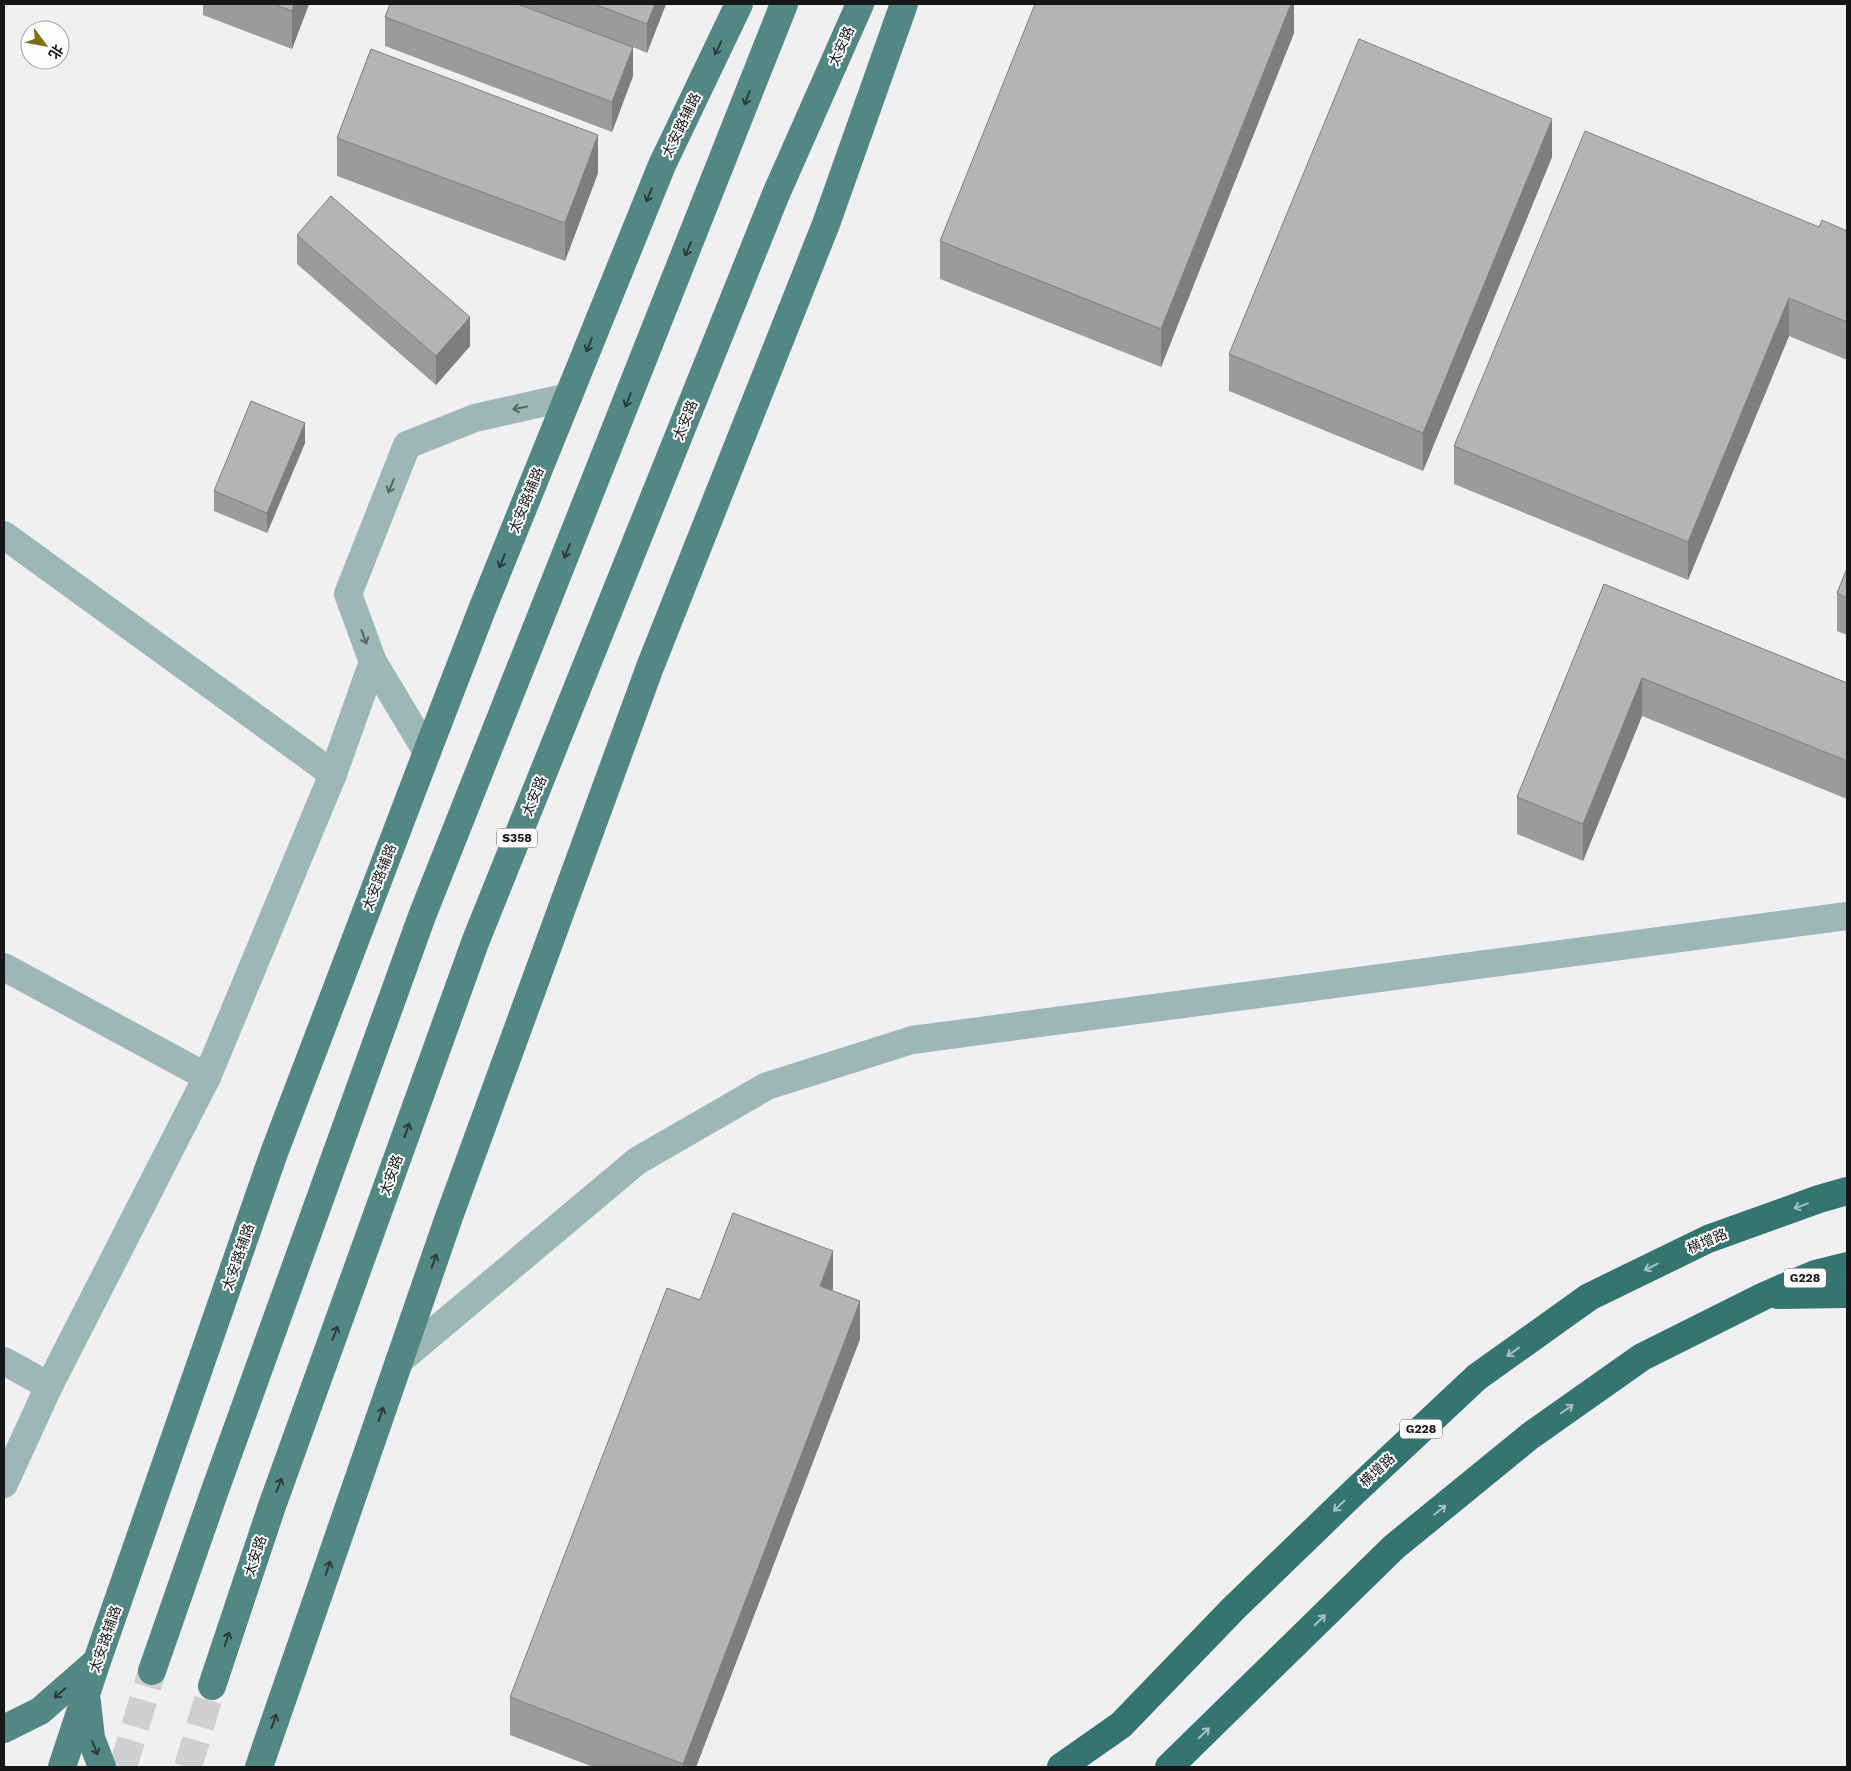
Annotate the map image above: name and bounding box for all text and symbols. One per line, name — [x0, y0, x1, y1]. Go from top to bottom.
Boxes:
north arrow — [20, 20, 70, 70]
street label: 太安路 — [825, 24, 857, 68]
one-way arrow — [713, 40, 723, 55]
text: 北 — [46, 42, 67, 62]
street label: 太安路辅路 — [658, 90, 704, 160]
one-way arrow — [742, 90, 751, 105]
one-way arrow — [644, 187, 654, 202]
one-way arrow — [682, 241, 692, 256]
one-way arrow — [583, 338, 592, 353]
one-way arrow — [622, 392, 632, 407]
street label: 太安路 — [670, 398, 700, 442]
one-way arrow — [512, 404, 528, 413]
street label: 太安路辅路 — [505, 465, 547, 535]
one-way arrow — [386, 478, 395, 493]
one-way arrow — [562, 543, 572, 558]
one-way arrow — [496, 553, 506, 568]
one-way arrow — [360, 629, 369, 644]
street label: 太安路 — [519, 774, 549, 818]
road number: S358 — [497, 828, 537, 848]
street label: 太安路辅路 — [359, 841, 399, 913]
one-way arrow — [403, 1123, 413, 1139]
street label: 太安路 — [376, 1153, 406, 1197]
one-way arrow — [1794, 1202, 1809, 1211]
street label: 太安路辅路 — [219, 1221, 257, 1293]
street label: 横增路 — [1685, 1225, 1729, 1257]
one-way arrow — [430, 1253, 439, 1269]
one-way arrow — [1643, 1262, 1658, 1272]
road number: G228 — [1784, 1268, 1826, 1288]
one-way arrow — [330, 1325, 340, 1341]
one-way arrow — [1506, 1347, 1520, 1357]
one-way arrow — [1560, 1404, 1574, 1414]
one-way arrow — [377, 1407, 386, 1422]
road number: G228 — [1400, 1420, 1442, 1438]
street label: 横增路 — [1356, 1450, 1398, 1490]
one-way arrow — [275, 1478, 284, 1494]
one-way arrow — [1333, 1500, 1345, 1512]
one-way arrow — [1433, 1504, 1446, 1515]
street label: 太安路 — [241, 1534, 269, 1578]
one-way arrow — [323, 1560, 333, 1576]
street label: 太安路辅路 — [86, 1603, 124, 1675]
one-way arrow — [1314, 1614, 1326, 1626]
one-way arrow — [223, 1632, 233, 1648]
one-way arrow — [54, 1687, 67, 1699]
one-way arrow — [270, 1714, 279, 1729]
one-way arrow — [1198, 1727, 1210, 1739]
one-way arrow — [90, 1740, 100, 1755]

